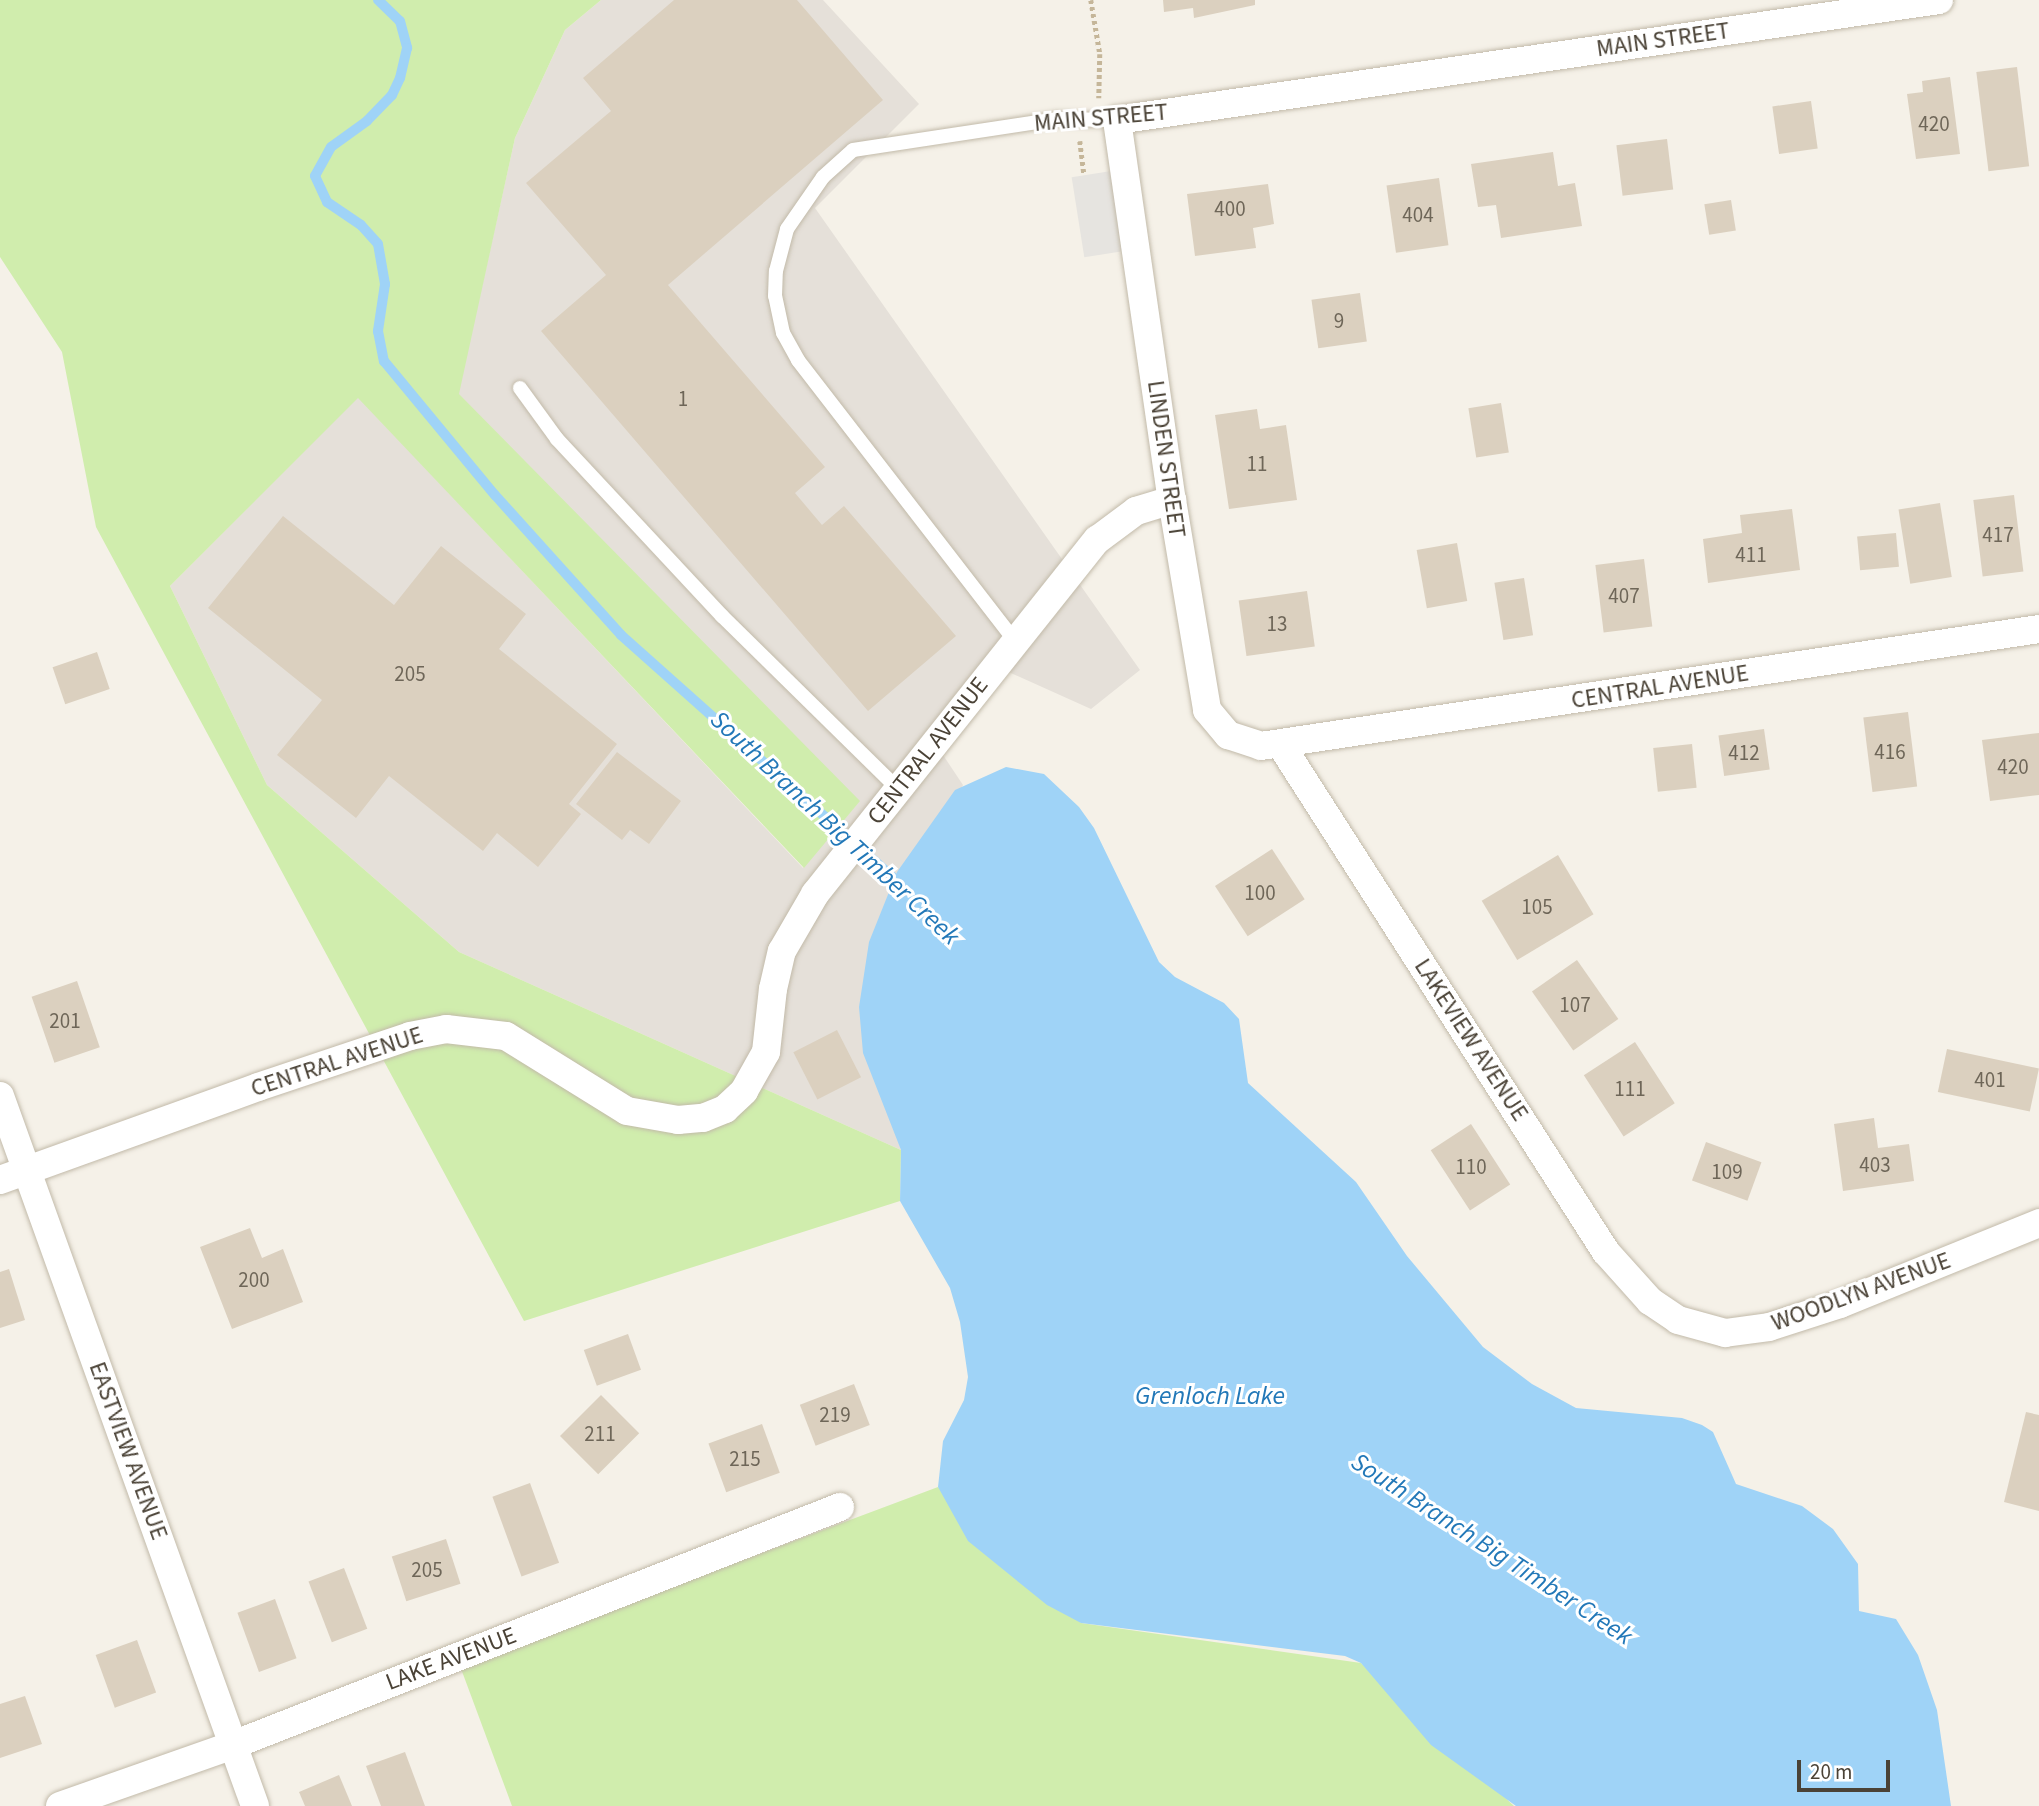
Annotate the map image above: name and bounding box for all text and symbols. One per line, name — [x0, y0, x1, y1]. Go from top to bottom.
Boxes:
street label: MAIN STREET — [1595, 16, 1731, 64]
street label: MAIN STREET — [1033, 98, 1169, 138]
house number: 420 — [1918, 111, 1950, 137]
house number: 400 — [1214, 196, 1246, 222]
house number: 404 — [1402, 202, 1434, 228]
house number: 9 — [1334, 308, 1344, 334]
street label: LINDEN STREET — [1141, 379, 1191, 539]
house number: 1 — [678, 386, 688, 412]
house number: 11 — [1247, 451, 1267, 477]
house number: 417 — [1982, 522, 2014, 548]
house number: 411 — [1735, 542, 1767, 568]
house number: 407 — [1608, 583, 1640, 609]
house number: 13 — [1267, 611, 1287, 637]
street label: CENTRAL AVENUE — [1569, 659, 1751, 715]
house number: 205 — [394, 661, 426, 687]
street label: CENTRAL AVENUE — [861, 672, 995, 830]
water label: South Branch Big Timber Creek — [704, 704, 966, 952]
house number: 416 — [1874, 739, 1906, 765]
house number: 412 — [1728, 740, 1760, 766]
house number: 420 — [1997, 754, 2029, 780]
house number: 100 — [1244, 880, 1276, 906]
house number: 105 — [1521, 894, 1553, 920]
street label: LAKEVIEW AVENUE — [1408, 953, 1534, 1127]
house number: 107 — [1559, 992, 1591, 1018]
house number: 201 — [49, 1008, 81, 1034]
street label: CENTRAL AVENUE — [247, 1021, 427, 1103]
house number: 401 — [1974, 1067, 2006, 1093]
house number: 111 — [1614, 1076, 1646, 1102]
house number: 403 — [1859, 1152, 1891, 1178]
house number: 110 — [1455, 1154, 1487, 1180]
house number: 109 — [1711, 1159, 1743, 1185]
street label: WOODLYN AVENUE — [1768, 1246, 1954, 1338]
house number: 200 — [238, 1267, 270, 1293]
street label: EASTVIEW AVENUE — [82, 1358, 174, 1544]
water label: Grenloch Lake — [1135, 1380, 1285, 1412]
house number: 219 — [819, 1402, 851, 1428]
house number: 211 — [584, 1421, 616, 1447]
house number: 215 — [729, 1446, 761, 1472]
water label: South Branch Big Timber Creek — [1345, 1446, 1639, 1652]
house number: 205 — [411, 1557, 443, 1583]
street label: LAKE AVENUE — [382, 1621, 520, 1697]
scale bar — [1801, 1746, 1894, 1790]
text: 20 m — [1810, 1757, 1852, 1787]

